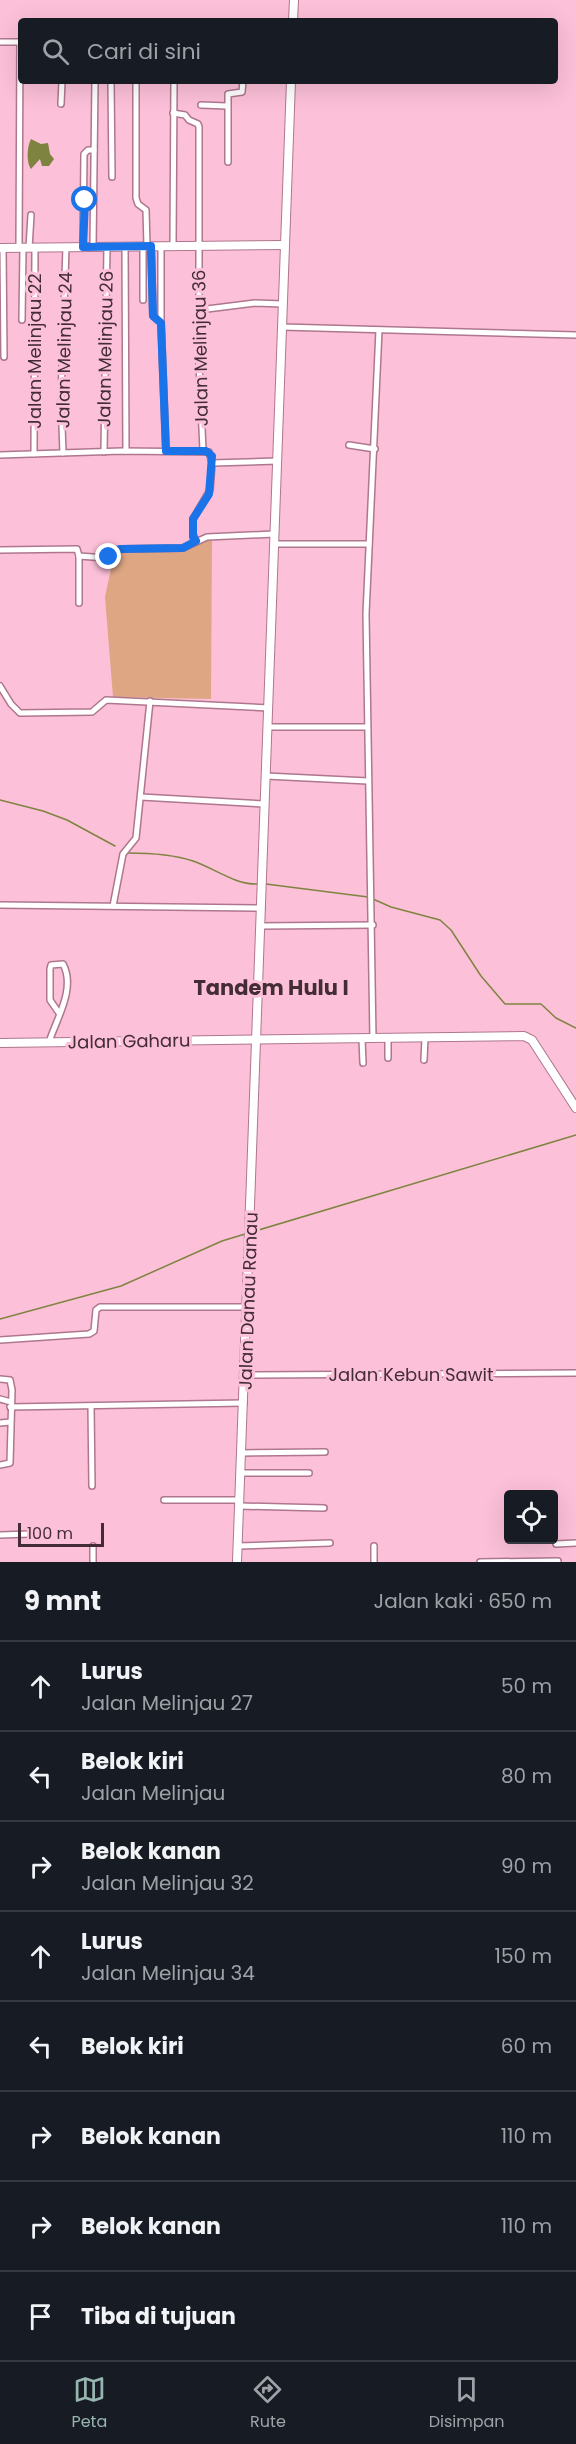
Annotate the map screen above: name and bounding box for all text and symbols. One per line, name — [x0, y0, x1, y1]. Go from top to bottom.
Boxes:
search box — [18, 18, 558, 84]
icon: search — [39, 35, 72, 68]
text: Cari di sini — [87, 36, 201, 67]
route start — [71, 186, 97, 212]
street label: Jalan Melinjau 36 — [186, 269, 214, 427]
street label: Jalan Melinjau 26 — [91, 271, 119, 427]
street label: Jalan Melinjau 24 — [50, 272, 78, 428]
street label: Jalan Melinjau 22 — [22, 273, 47, 429]
route end — [95, 543, 121, 569]
district label: Tandem Hulu I — [193, 973, 349, 1002]
street label: Jalan Gaharu — [67, 1027, 191, 1055]
street label: Jalan Danau Ranau — [232, 1212, 264, 1390]
street label: Jalan Kebun Sawit — [328, 1362, 494, 1387]
map controls — [504, 1490, 558, 1544]
button: locate — [504, 1490, 558, 1544]
scale bar — [18, 1520, 104, 1548]
text: 100 m — [27, 1522, 73, 1545]
text: 9 mnt — [24, 1583, 101, 1619]
text: Jalan kaki · 650 m — [374, 1587, 552, 1615]
text: Lurus — [81, 1656, 143, 1687]
icon: ahead — [24, 1670, 57, 1703]
text: 50 m — [501, 1672, 552, 1700]
text: Jalan Melinjau 27 — [81, 1689, 253, 1717]
text: Belok kiri — [81, 1746, 184, 1777]
icon: left — [24, 1760, 57, 1793]
text: 80 m — [501, 1762, 552, 1790]
text: Jalan Melinjau — [81, 1779, 225, 1807]
text: Belok kanan — [81, 1836, 221, 1867]
icon: right — [24, 1850, 57, 1883]
text: 90 m — [501, 1852, 552, 1880]
text: Jalan Melinjau 32 — [81, 1869, 254, 1897]
text: Lurus — [81, 1926, 143, 1957]
icon: ahead — [24, 1940, 57, 1973]
text: 150 m — [495, 1942, 552, 1970]
text: Jalan Melinjau 34 — [81, 1959, 255, 1987]
icon: left — [24, 2030, 57, 2063]
text: Belok kiri — [81, 2031, 184, 2062]
text: 60 m — [501, 2032, 552, 2060]
icon: right — [24, 2120, 57, 2153]
text: Belok kanan — [81, 2121, 221, 2152]
text: 110 m — [501, 2122, 552, 2150]
icon: right — [24, 2210, 57, 2243]
text: Belok kanan — [81, 2211, 221, 2242]
text: 110 m — [501, 2212, 552, 2240]
icon: arrive — [24, 2300, 57, 2333]
text: Tiba di tujuan — [81, 2301, 236, 2332]
tab: Peta — [71, 2373, 107, 2434]
tab: Rute — [250, 2373, 286, 2434]
tab: Disimpan — [429, 2373, 505, 2434]

